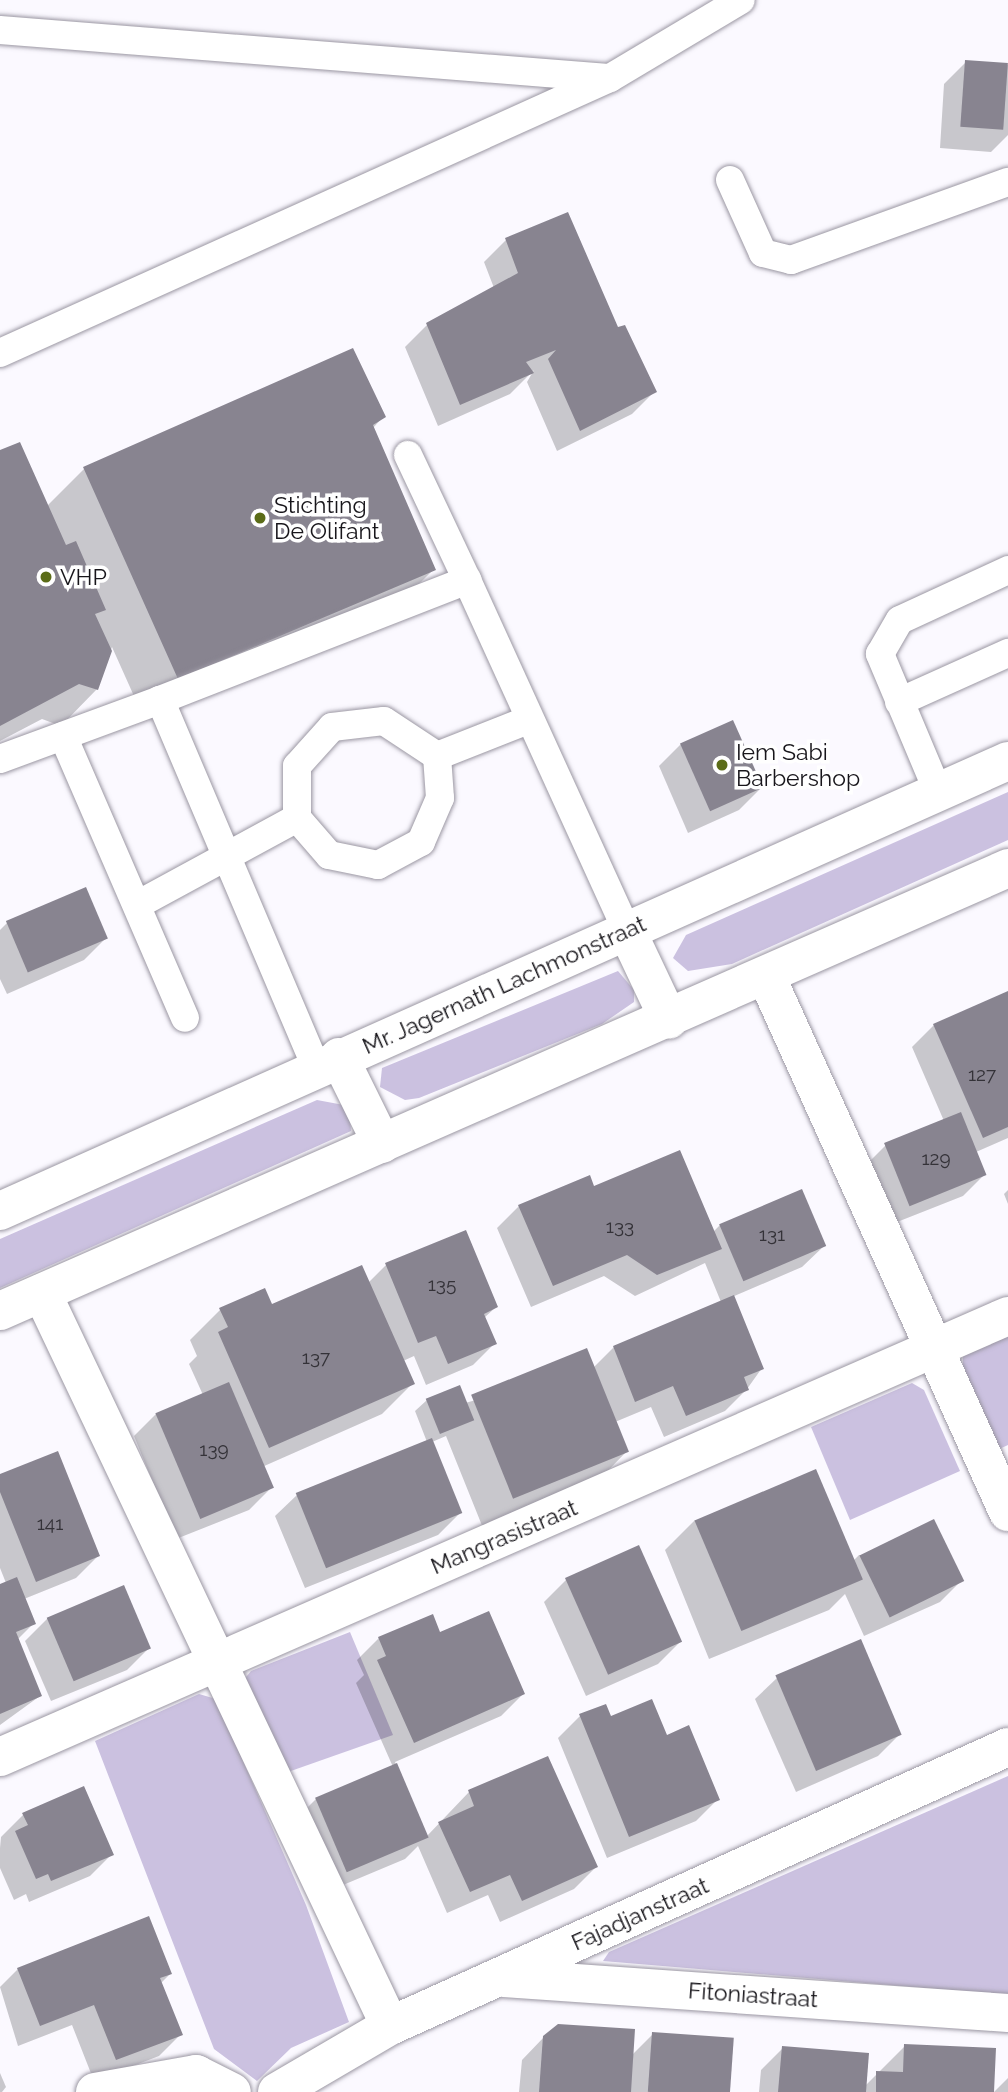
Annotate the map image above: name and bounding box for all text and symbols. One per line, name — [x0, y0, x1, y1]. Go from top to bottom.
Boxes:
place label: Stichting De Olifant — [274, 491, 379, 545]
marker: Stichting De Olifant — [252, 510, 268, 526]
place label: VHP — [60, 563, 107, 591]
marker: VHP — [38, 569, 54, 585]
place label: Iem Sabi Barbershop — [736, 738, 860, 792]
marker: Iem Sabi Barbershop — [714, 757, 730, 773]
street label: Mr. Jagernath Lachmonstraat — [358, 910, 650, 1060]
house number: 127 — [968, 1064, 996, 1086]
house number: 129 — [921, 1148, 951, 1170]
house number: 133 — [606, 1216, 634, 1238]
house number: 131 — [759, 1224, 785, 1246]
house number: 135 — [428, 1274, 456, 1296]
house number: 137 — [302, 1347, 330, 1369]
house number: 139 — [199, 1439, 229, 1461]
street label: Mangrasistraat — [427, 1494, 581, 1580]
house number: 141 — [37, 1513, 63, 1535]
street label: Fajadjanstraat — [567, 1871, 713, 1957]
street label: Fitoniastraat — [687, 1977, 819, 2013]

